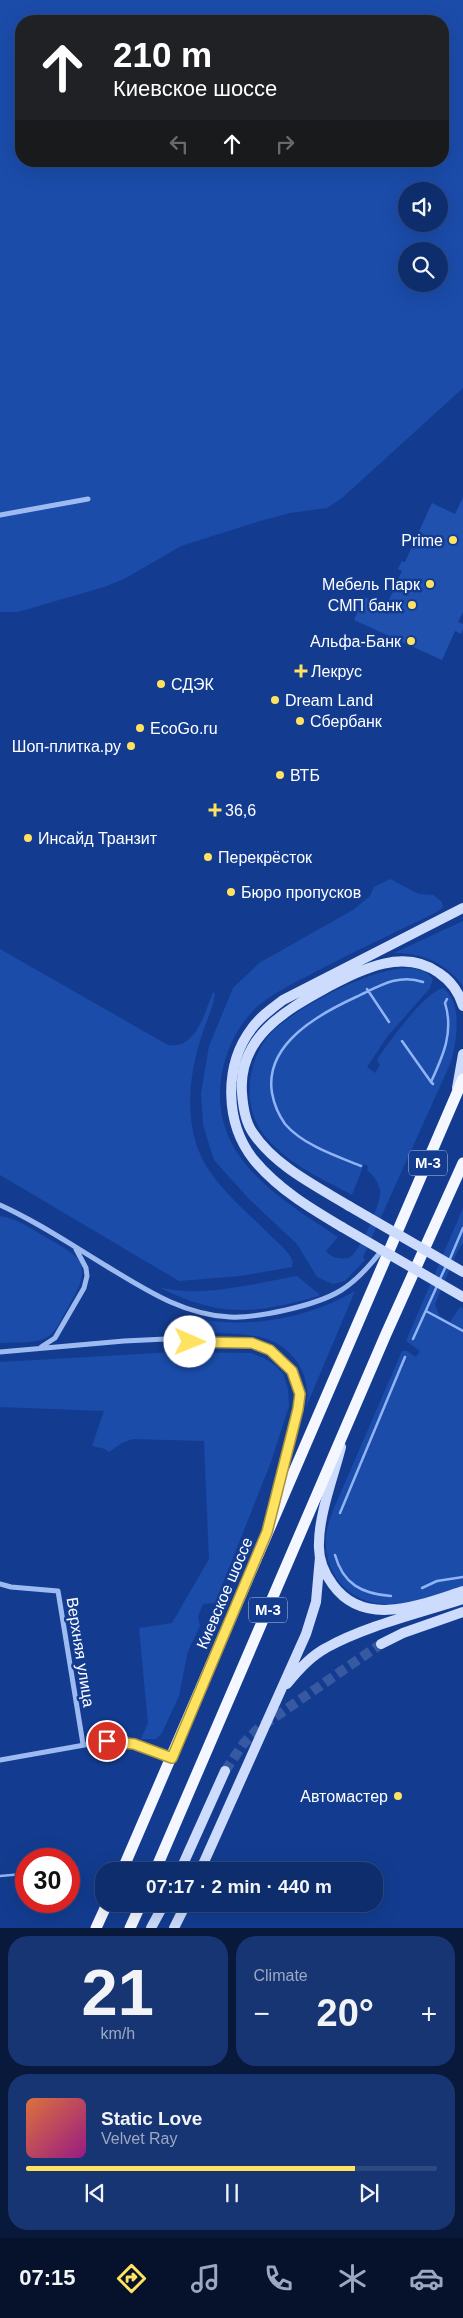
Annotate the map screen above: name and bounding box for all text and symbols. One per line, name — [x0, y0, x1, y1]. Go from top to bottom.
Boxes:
icon: ahead — [30, 35, 95, 100]
text: 210 m — [113, 35, 212, 74]
text: Киевское шоссе — [113, 76, 277, 101]
icon: left — [165, 130, 193, 158]
icon: ahead — [218, 130, 246, 158]
icon: right — [271, 130, 299, 158]
map controls — [398, 182, 448, 292]
button: sound — [398, 182, 448, 232]
button: search — [398, 242, 448, 292]
place label: Prime — [401, 532, 443, 549]
marker: Prime — [447, 534, 459, 546]
place label: Мебель Парк — [322, 576, 421, 593]
marker: Мебель Парк — [424, 578, 436, 590]
place label: СМП банк — [328, 597, 403, 614]
marker: СМП банк — [406, 599, 418, 611]
place label: Альфа-Банк — [310, 633, 402, 650]
marker: Альфа-Банк — [405, 635, 417, 647]
place label: Лекрус — [311, 663, 362, 680]
marker: Лекрус — [295, 665, 307, 677]
place label: СДЭК — [171, 676, 215, 693]
marker: СДЭК — [155, 678, 167, 690]
place label: Dream Land — [285, 692, 373, 709]
marker: Dream Land — [269, 694, 281, 706]
place label: Сбербанк — [310, 713, 383, 730]
marker: Сбербанк — [294, 715, 306, 727]
place label: EcoGo.ru — [150, 720, 218, 737]
marker: EcoGo.ru — [134, 722, 146, 734]
place label: Шоп-плитка.ру — [12, 738, 121, 755]
marker: Шоп-плитка.ру — [125, 740, 137, 752]
place label: ВТБ — [290, 767, 320, 784]
marker: ВТБ — [274, 769, 286, 781]
place label: 36,6 — [225, 802, 256, 819]
marker: 36,6 — [209, 804, 221, 816]
place label: Инсайд Транзит — [38, 830, 158, 847]
marker: Инсайд Транзит — [22, 832, 34, 844]
place label: Перекрёсток — [218, 849, 313, 866]
marker: Перекрёсток — [202, 851, 214, 863]
place label: Бюро пропусков — [241, 884, 361, 901]
marker: Бюро пропусков — [225, 886, 237, 898]
road number: М-3 — [409, 1150, 447, 1176]
position arrow — [163, 1315, 215, 1367]
street label: Киевское шоссе — [193, 1535, 256, 1652]
street label: Верхняя улица — [63, 1596, 98, 1708]
road number: М-3 — [249, 1598, 287, 1622]
pin — [86, 1720, 128, 1762]
icon: arrive — [93, 1727, 121, 1755]
place label: Автомастер — [300, 1788, 388, 1805]
marker: Автомастер — [392, 1790, 404, 1802]
speed limit sign: 30 — [15, 1848, 80, 1913]
text: 07:17 · 2 min · 440 m — [146, 1876, 332, 1897]
text: 21 — [82, 1956, 154, 2029]
text: Climate — [254, 1967, 308, 1984]
text: 20° — [317, 1992, 374, 2034]
text: − — [254, 1998, 270, 2029]
text: + — [421, 1998, 437, 2029]
text: km/h — [100, 2025, 135, 2042]
text: Static Love — [101, 2108, 202, 2129]
text: Velvet Ray — [101, 2130, 177, 2147]
icon: previous — [81, 2179, 109, 2207]
icon: pause — [218, 2179, 246, 2207]
icon: next — [355, 2179, 383, 2207]
icon: directions — [114, 2261, 149, 2296]
icon: music — [188, 2261, 223, 2296]
icon: phone — [261, 2261, 296, 2296]
icon: climate — [335, 2261, 370, 2296]
icon: car — [409, 2261, 444, 2296]
text: 07:15 — [19, 2265, 76, 2290]

